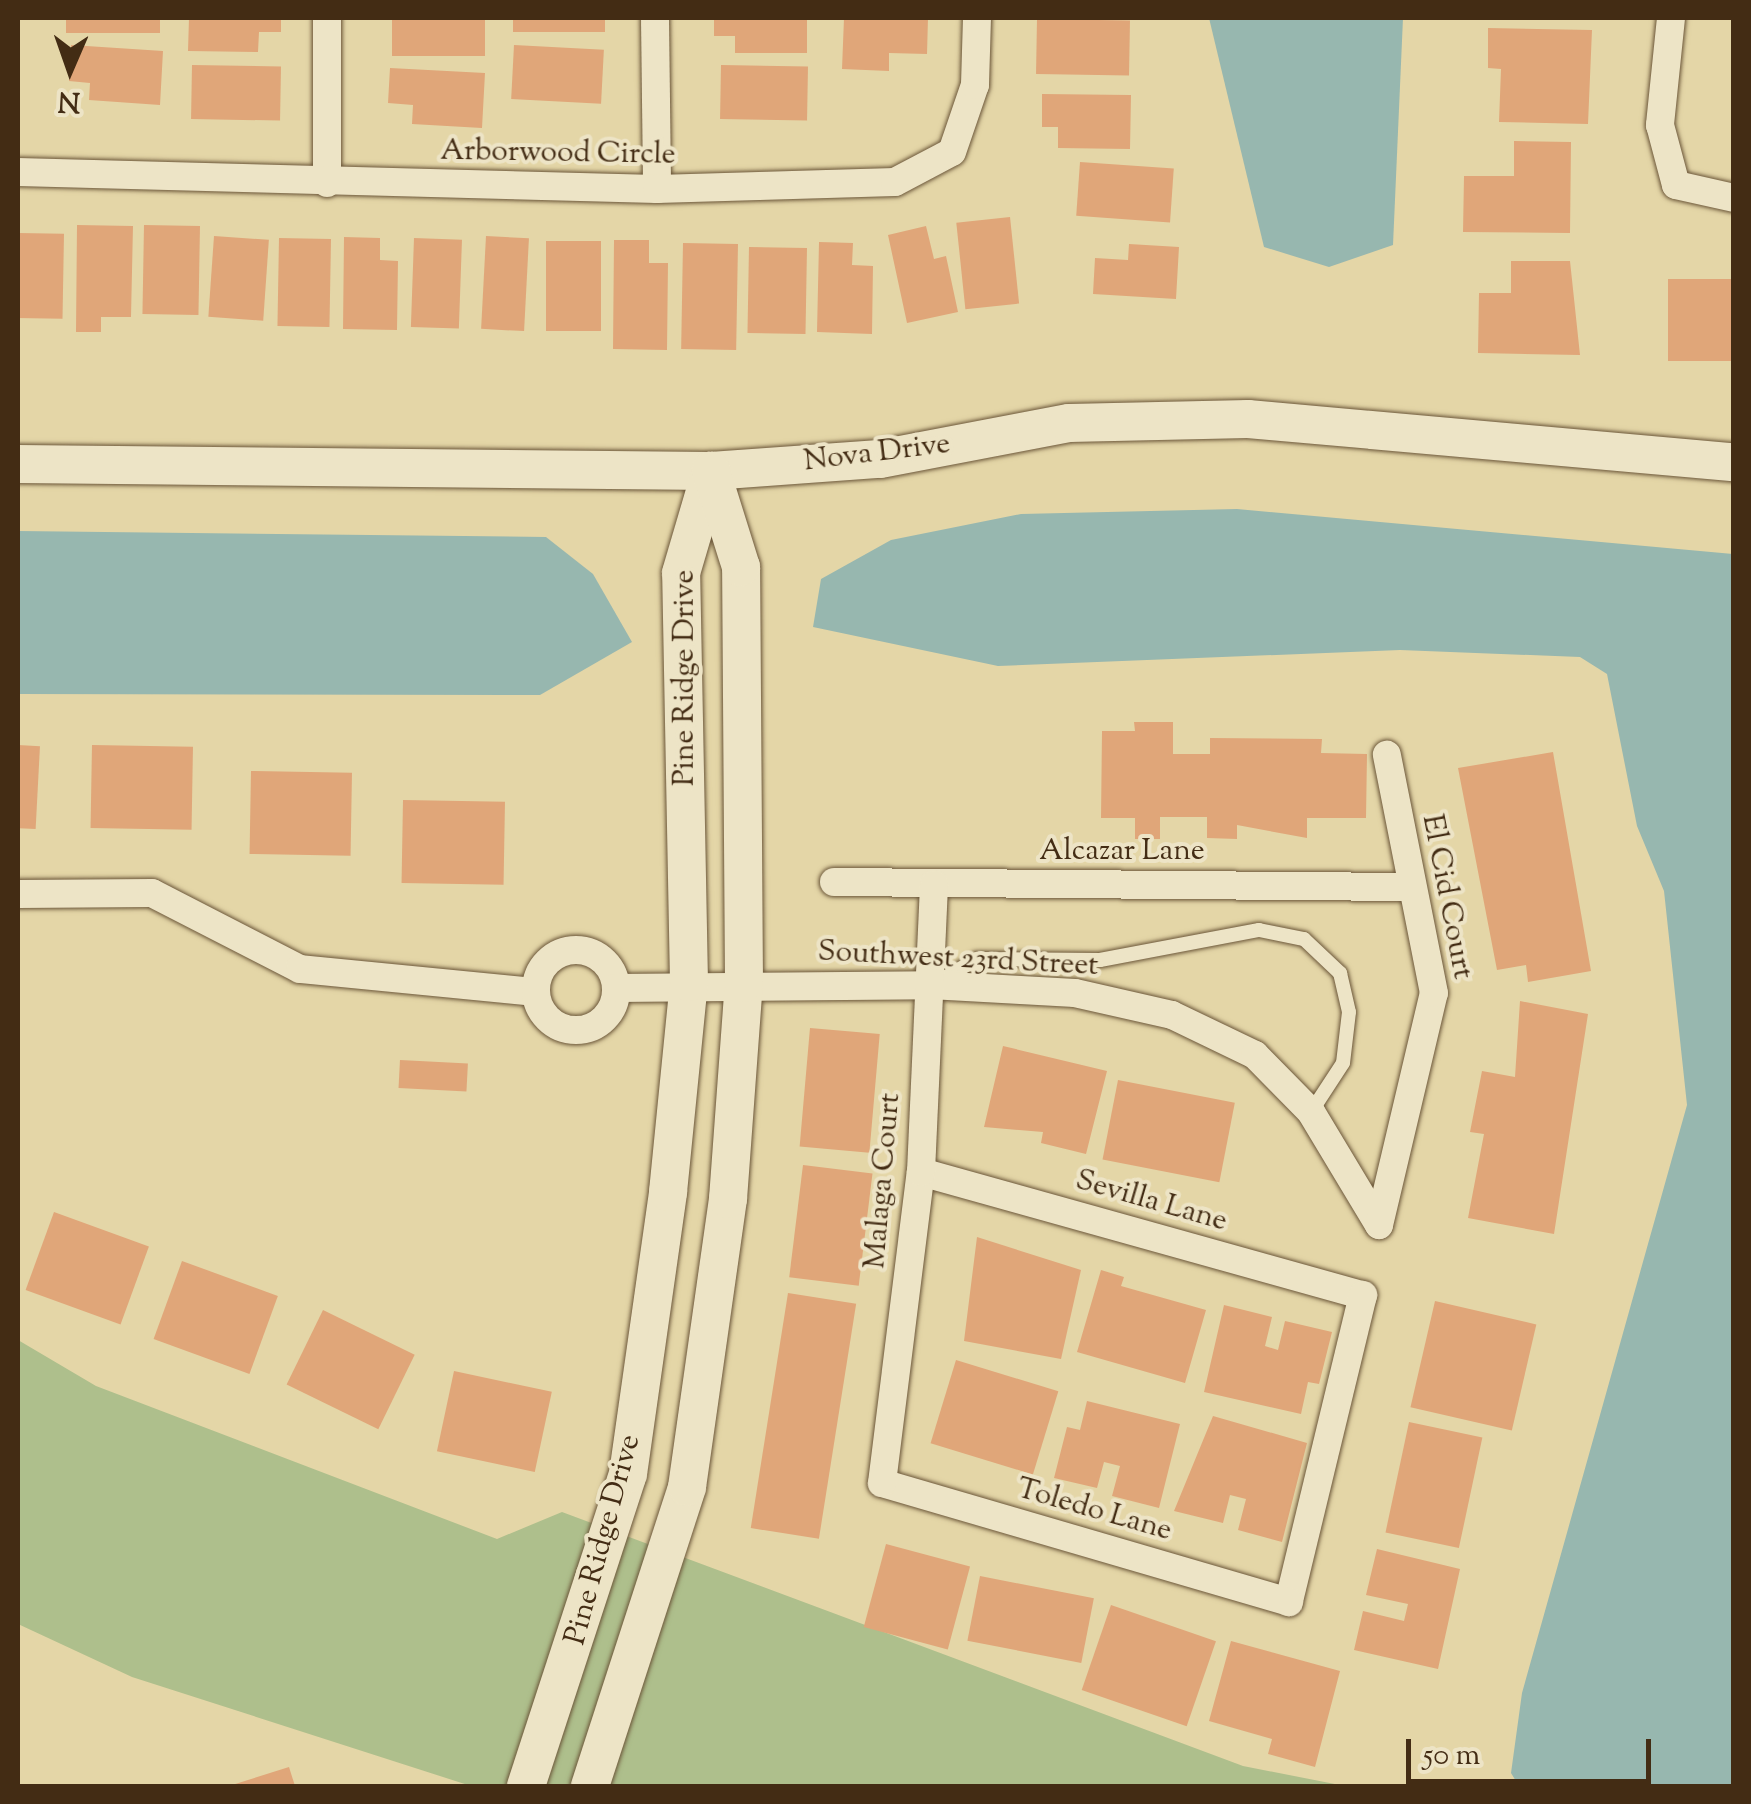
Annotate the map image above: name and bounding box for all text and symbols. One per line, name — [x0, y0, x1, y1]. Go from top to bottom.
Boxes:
north arrow — [20, 20, 120, 120]
text: N — [57, 80, 81, 120]
street label: Arborwood Circle — [440, 134, 676, 174]
street label: Nova Drive — [802, 427, 952, 481]
street label: Pine Ridge Drive — [668, 570, 704, 786]
street label: El Cid Court — [1412, 812, 1480, 982]
street label: Alcazar Lane — [1039, 834, 1205, 870]
street label: Southwest 23rd Street — [817, 935, 1099, 985]
street label: Malaga Court — [858, 1091, 910, 1271]
street label: Sevilla Lane — [1071, 1163, 1231, 1241]
street label: Pine Ridge Drive — [559, 1431, 649, 1649]
street label: Toledo Lane — [1012, 1472, 1176, 1550]
scale bar — [1411, 1719, 1656, 1781]
text: 50 m — [1423, 1735, 1480, 1778]

